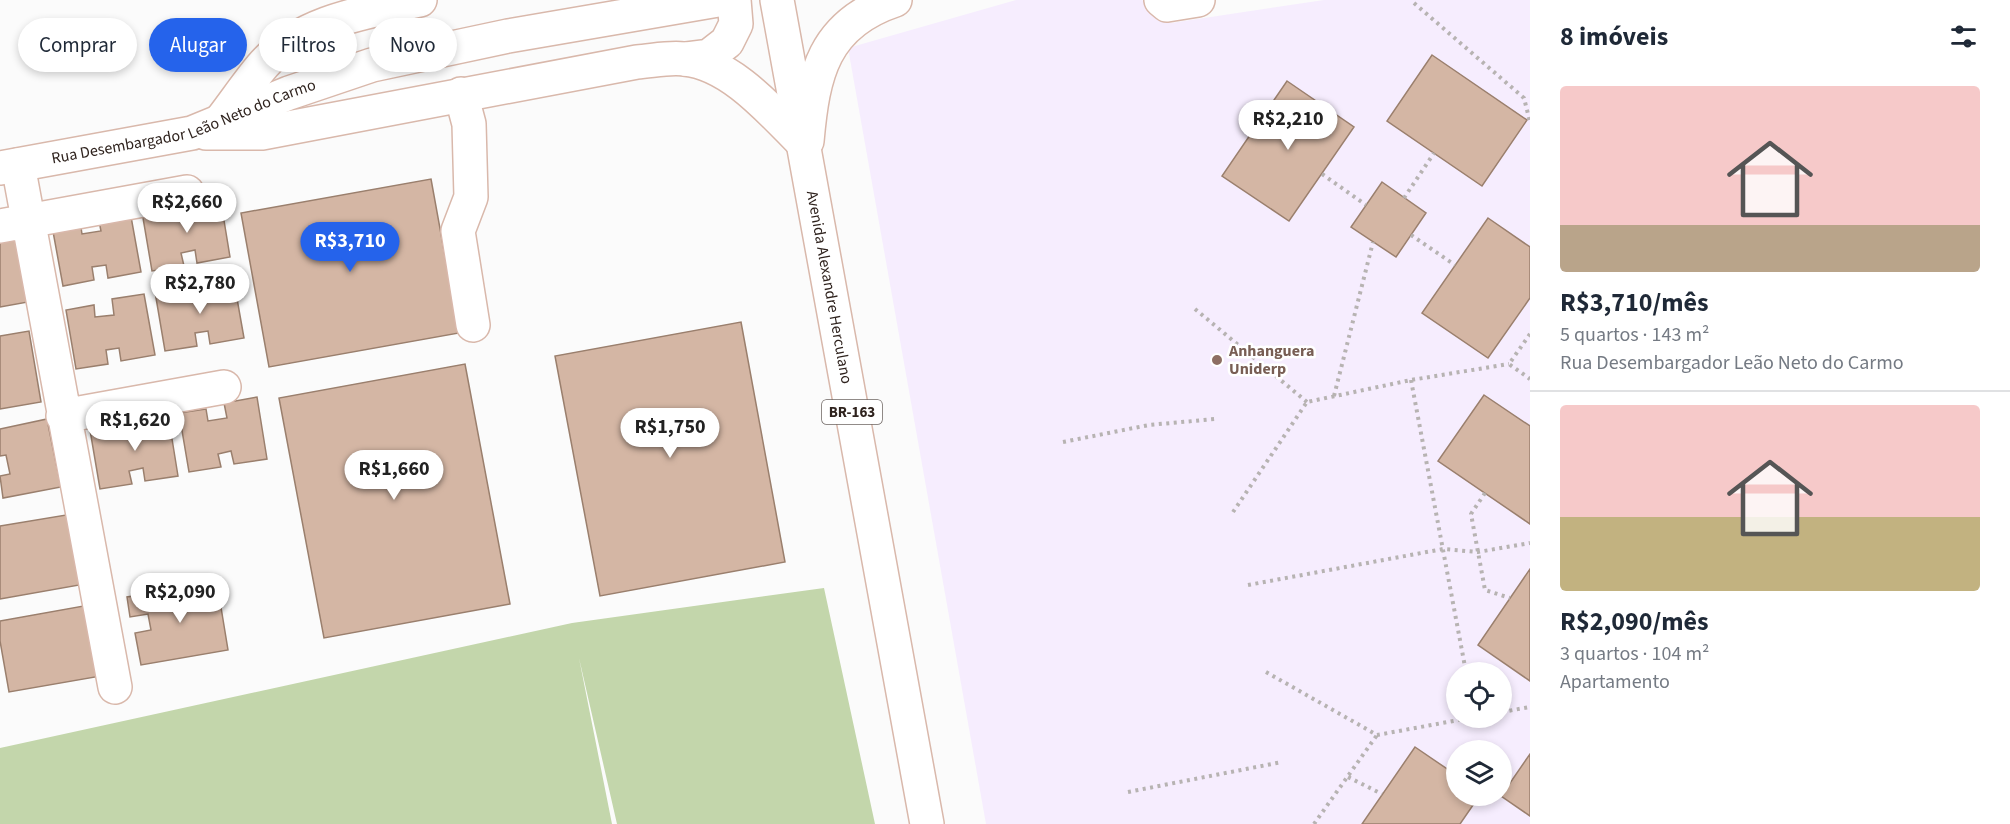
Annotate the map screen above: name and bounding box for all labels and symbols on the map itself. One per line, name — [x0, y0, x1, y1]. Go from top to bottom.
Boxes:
street label: Rua Desembargador Leão Neto do Carmo — [50, 74, 319, 169]
pin: R$2,210 — [1233, 100, 1343, 151]
pin: R$2,660 — [132, 183, 242, 234]
street label: Avenida Alexandre Herculano — [801, 189, 858, 386]
pin: R$3,710 — [295, 222, 405, 273]
pin: R$2,780 — [145, 264, 255, 315]
place label: Anhanguera Uniderp — [1228, 340, 1314, 380]
marker: Anhanguera Uniderp — [1210, 353, 1224, 367]
road number: BR-163 — [822, 400, 882, 424]
pin: R$1,620 — [80, 401, 190, 452]
pin: R$1,750 — [615, 408, 725, 459]
pin: R$1,660 — [339, 450, 449, 501]
pin: R$2,090 — [125, 573, 235, 624]

